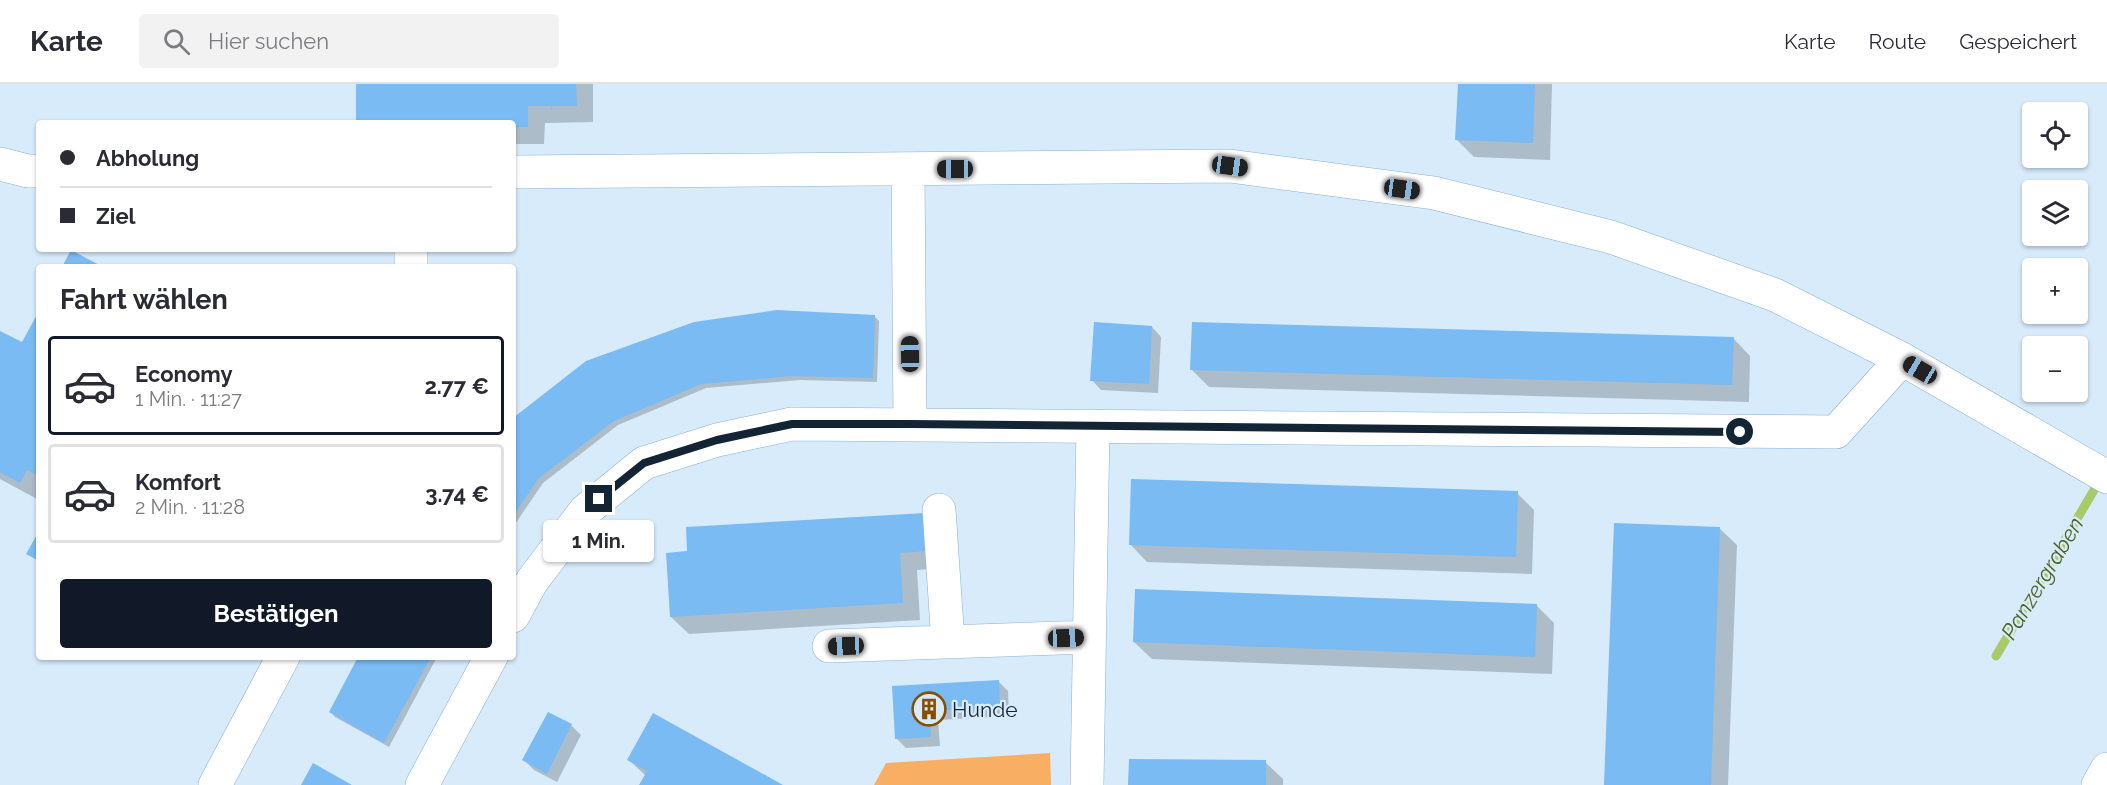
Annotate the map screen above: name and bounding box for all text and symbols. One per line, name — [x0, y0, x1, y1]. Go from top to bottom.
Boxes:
search box — [139, 14, 559, 68]
text: Karte — [30, 25, 103, 58]
icon: search — [160, 25, 193, 58]
text: Hier suchen — [208, 28, 329, 54]
text: Karte — [1784, 29, 1836, 54]
text: Route — [1869, 29, 1926, 54]
text: Gespeichert — [1959, 29, 2077, 54]
map controls — [2022, 102, 2088, 402]
button: locate — [2022, 102, 2088, 168]
text: Abholung — [96, 145, 199, 171]
car — [1211, 155, 1249, 177]
car — [937, 160, 973, 178]
car — [1383, 178, 1421, 200]
button: layers — [2022, 180, 2088, 246]
text: Ziel — [96, 203, 136, 229]
button: + — [2022, 258, 2088, 324]
text: Fahrt wählen — [60, 284, 228, 315]
car — [901, 336, 919, 372]
button: − — [2022, 336, 2088, 402]
car — [1900, 353, 1940, 387]
icon: car — [63, 359, 117, 413]
text: Economy — [135, 361, 233, 387]
text: 2.77 € — [424, 373, 489, 399]
text: 1 Min. · 11:27 — [135, 387, 242, 411]
route start — [1726, 418, 1753, 445]
icon: car — [63, 467, 117, 521]
text: Komfort — [135, 469, 221, 495]
text: 3.74 € — [425, 481, 489, 507]
route end — [585, 485, 612, 512]
text: 2 Min. · 11:28 — [135, 495, 245, 519]
water label: Panzergraben — [1995, 512, 2089, 644]
callout: 1 Min. — [544, 520, 654, 562]
text: 1 Min. — [572, 529, 625, 553]
button: Bestätigen — [60, 579, 492, 648]
car — [1048, 628, 1084, 648]
car — [828, 636, 864, 656]
building icon: Hunde — [911, 691, 947, 727]
place label: Hunde — [952, 697, 1018, 722]

